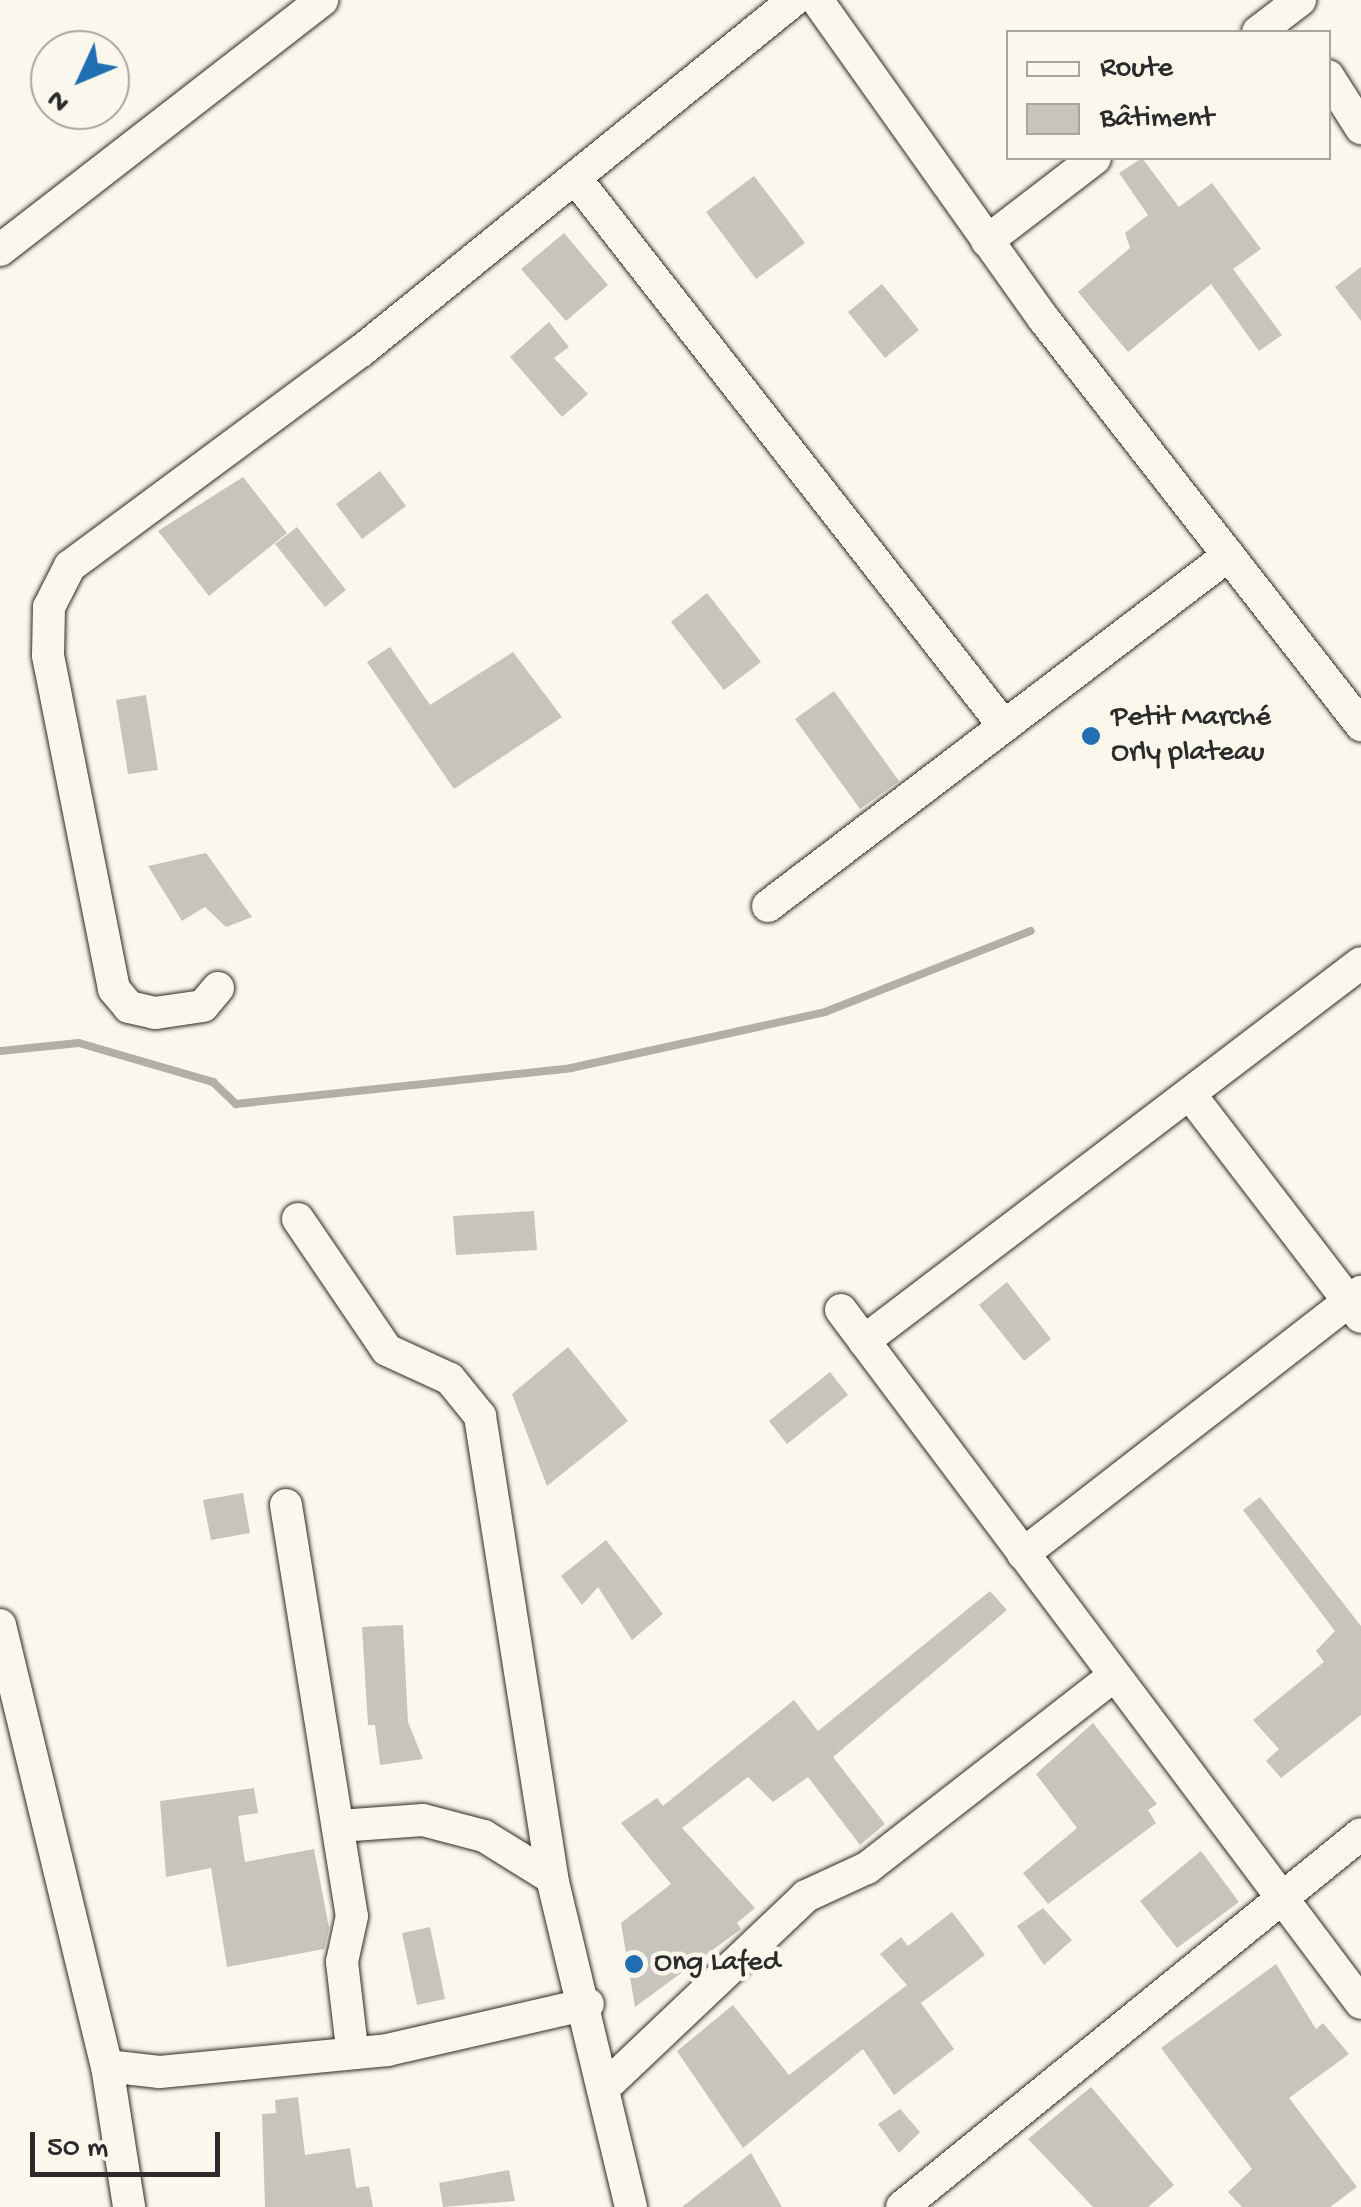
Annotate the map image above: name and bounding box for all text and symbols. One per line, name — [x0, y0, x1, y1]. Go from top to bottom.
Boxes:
north arrow — [30, 30, 130, 130]
legend — [1006, 30, 1331, 160]
text: Route — [1100, 52, 1173, 87]
text: N — [41, 82, 78, 118]
text: Bâtiment — [1100, 102, 1214, 137]
place label: Petit Marché Orly plateau — [1111, 701, 1271, 772]
marker: Petit Marché Orly plateau — [1080, 725, 1102, 747]
place label: Ong Lafed — [654, 1946, 780, 1982]
marker: Ong Lafed — [623, 1953, 645, 1975]
scale bar — [35, 2112, 225, 2174]
text: 50 m — [47, 2132, 108, 2167]

